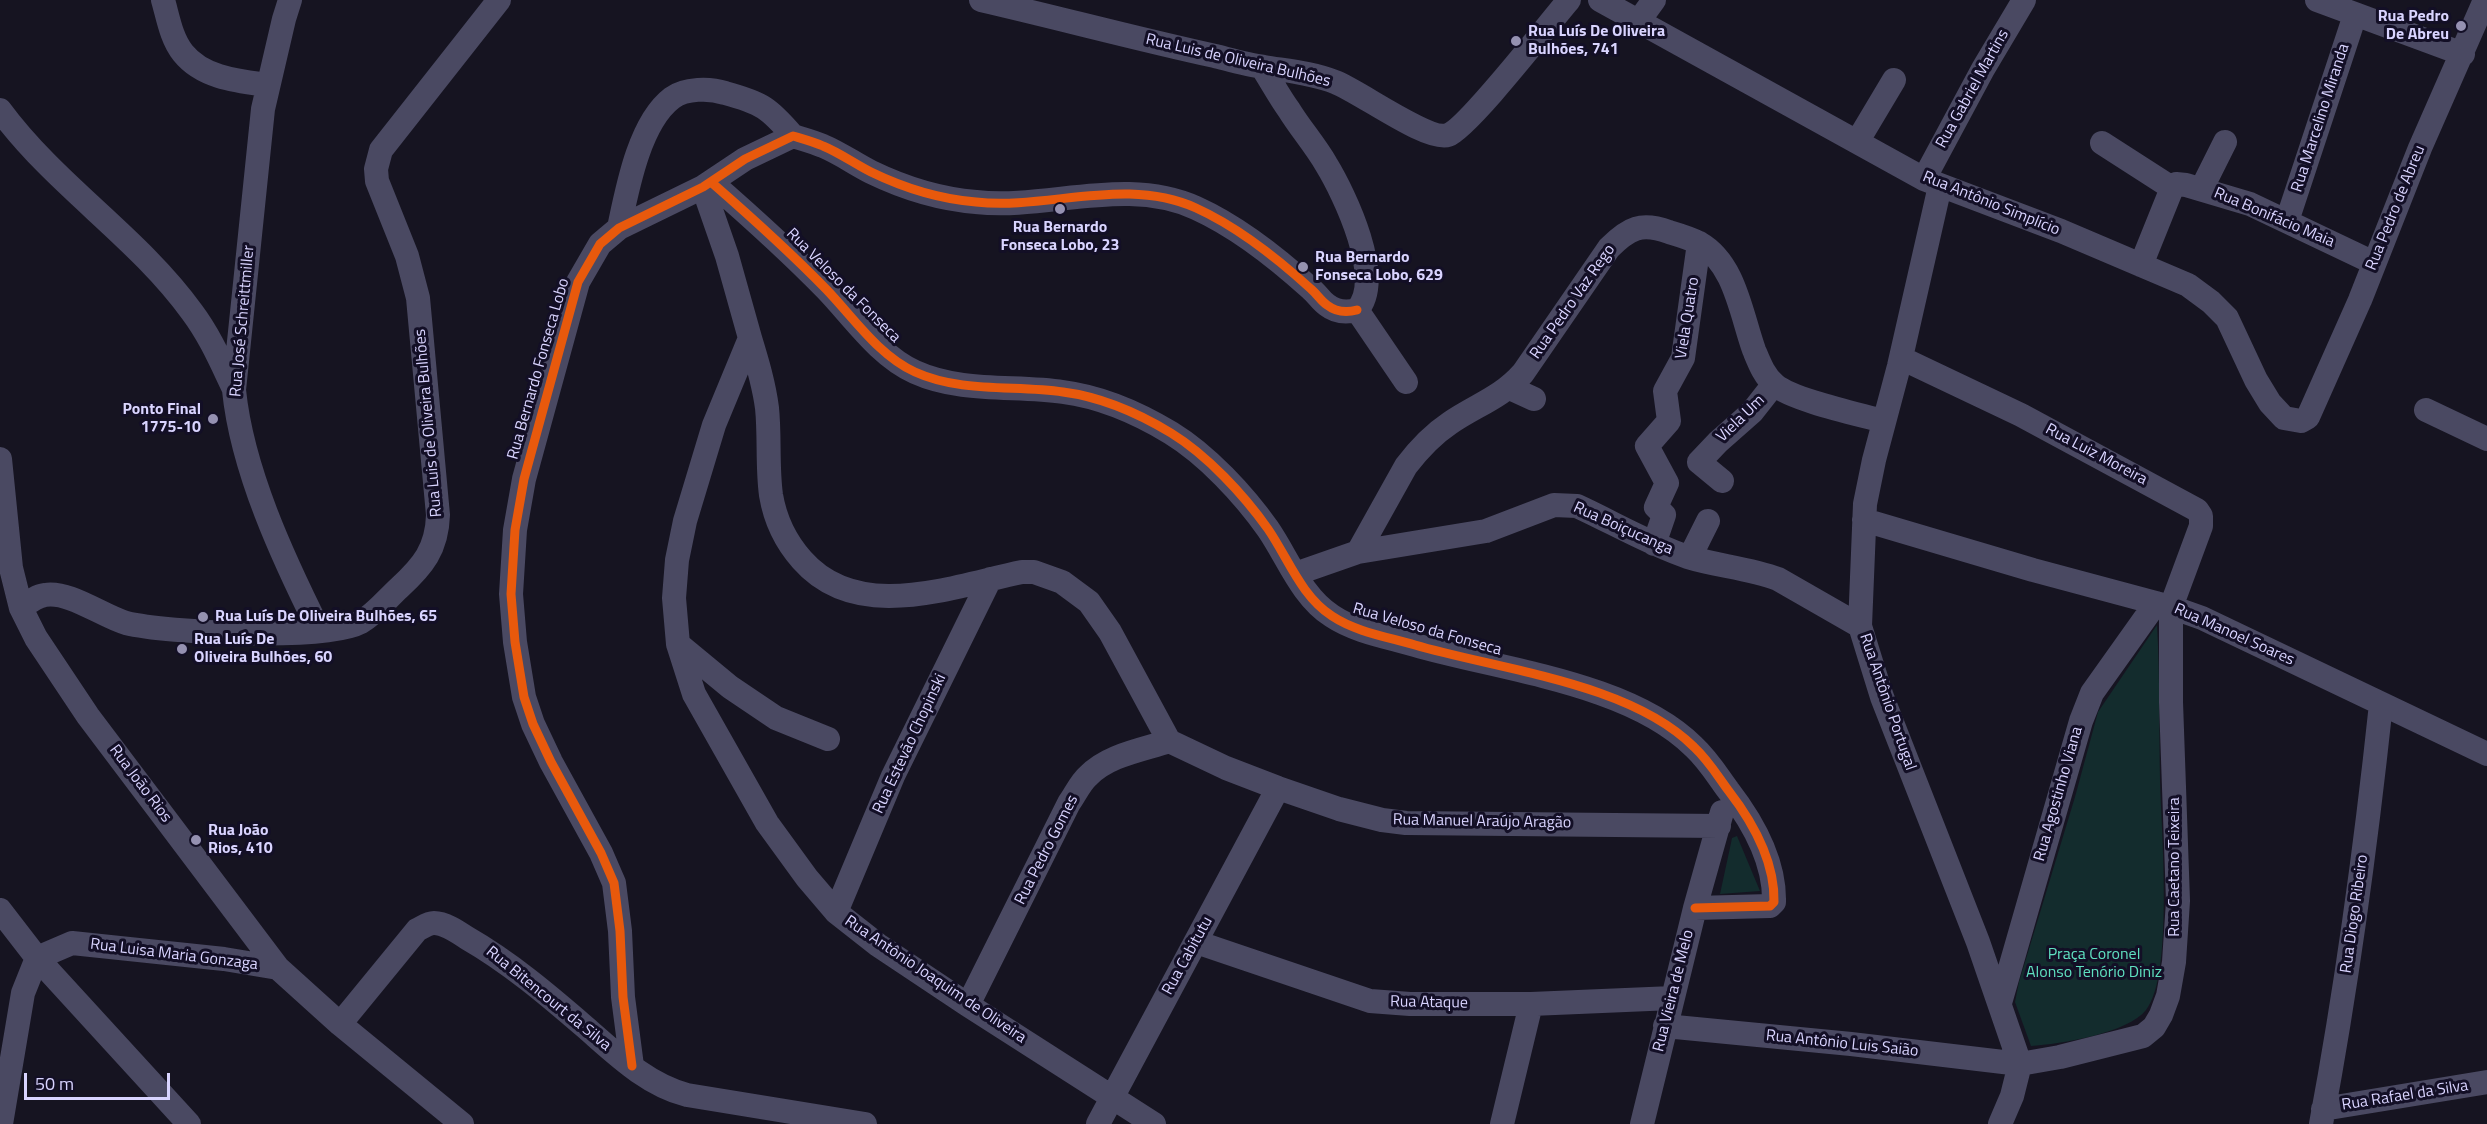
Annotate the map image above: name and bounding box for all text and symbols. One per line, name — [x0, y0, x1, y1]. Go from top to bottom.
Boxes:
place label: Rua Pedro De Abreu — [2378, 7, 2449, 45]
marker: Rua Pedro De Abreu — [2454, 19, 2468, 33]
place label: Rua Luís De Oliveira Bulhões, 741 — [1528, 22, 1665, 60]
street label: Rua Gabriel Martins — [1932, 26, 2014, 152]
street label: Rua Luis de Oliveira Bulhões — [1144, 30, 1332, 92]
marker: Rua Luís De Oliveira Bulhões, 741 — [1509, 34, 1523, 48]
street label: Rua Marcelino Miranda — [2288, 41, 2354, 195]
street label: Rua Pedro de Abreu — [2362, 143, 2430, 273]
street label: Rua Antônio Simplício — [1920, 168, 2062, 240]
street label: Rua Bonifácio Maia — [2211, 184, 2337, 252]
marker: Rua Bernardo Fonseca Lobo, 23 — [1053, 202, 1067, 216]
place label: Rua Bernardo Fonseca Lobo, 23 — [1000, 218, 1120, 256]
street label: Rua Veloso da Fonseca — [782, 225, 904, 347]
street label: Rua Pedro Vaz Rego — [1526, 241, 1620, 363]
street label: Rua José Schreittmiller — [227, 244, 259, 398]
place label: Rua Bernardo Fonseca Lobo, 629 — [1315, 248, 1443, 286]
marker: Rua Bernardo Fonseca Lobo, 629 — [1296, 260, 1310, 274]
street label: Rua Bernardo Fonseca Lobo — [504, 276, 574, 462]
street label: Viela Quatro — [1672, 276, 1704, 360]
street label: Rua Luis de Oliveira Bulhões — [411, 328, 447, 518]
street label: Viela Um — [1713, 391, 1769, 447]
place label: Ponto Final 1775-10 — [122, 400, 201, 438]
marker: Ponto Final 1775-10 — [206, 412, 220, 426]
street label: Rua Luiz Moreira — [2042, 420, 2150, 490]
street label: Rua Boiçucanga — [1570, 498, 1676, 560]
street label: Rua Veloso da Fonseca — [1350, 600, 1504, 660]
street label: Rua Manoel Soares — [2171, 600, 2297, 670]
place label: Rua Luís De Oliveira Bulhões, 65 — [215, 607, 437, 627]
marker: Rua Luís De Oliveira Bulhões, 65 — [196, 610, 210, 624]
place label: Rua Luís De Oliveira Bulhões, 60 — [194, 630, 332, 668]
street label: Rua Antônio Portugal — [1855, 631, 1919, 773]
marker: Rua Luís De Oliveira Bulhões, 60 — [175, 642, 189, 656]
street label: Rua Estevão Chopinski — [869, 671, 951, 817]
street label: Rua Agostinho Viana — [2031, 725, 2087, 863]
street label: Rua João Rios — [105, 741, 175, 827]
street label: Rua Pedro Gomes — [1011, 792, 1083, 908]
street label: Rua Caetano Teixeira — [2165, 797, 2185, 937]
street label: Rua Manuel Araújo Aragão — [1393, 811, 1571, 833]
place label: Rua João Rios, 410 — [208, 821, 273, 859]
marker: Rua João Rios, 410 — [189, 833, 203, 847]
street label: Rua Diogo Ribeiro — [2337, 854, 2373, 974]
street label: Rua Antônio Joaquim de Oliveira — [841, 912, 1029, 1048]
street label: Rua Cabitutu — [1159, 913, 1217, 999]
street label: Rua Vieira de Melo — [1650, 928, 1698, 1054]
street label: Rua Luisa Maria Gonzaga — [89, 935, 259, 975]
street label: Rua Bitencourt da Silva — [482, 943, 614, 1055]
park label: Praça Coronel Alonso Tenório Diniz — [2026, 945, 2162, 983]
street label: Rua Ataque — [1390, 993, 1468, 1013]
street label: Rua Antônio Luis Saião — [1765, 1026, 1919, 1062]
scale bar — [27, 1061, 172, 1099]
text: 50 m — [35, 1070, 74, 1097]
street label: Rua Rafael da Silva — [2340, 1077, 2470, 1115]

